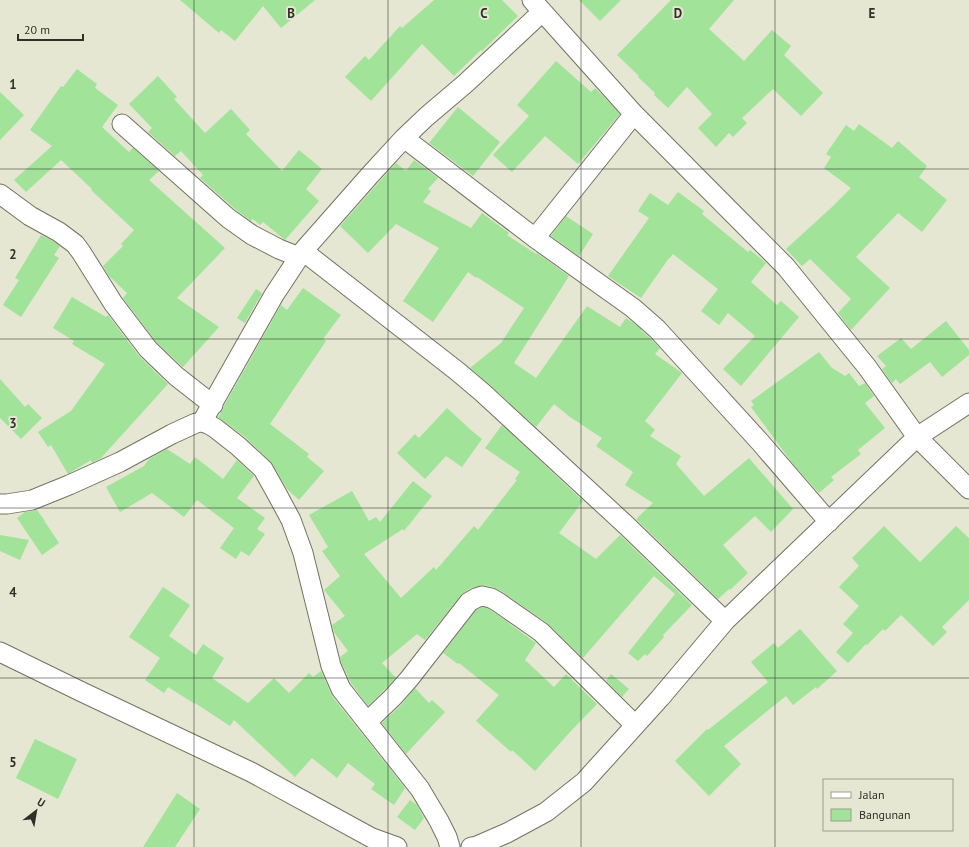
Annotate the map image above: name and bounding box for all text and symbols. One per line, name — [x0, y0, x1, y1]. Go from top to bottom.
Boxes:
text: B — [287, 5, 295, 22]
text: C — [480, 5, 488, 22]
text: D — [674, 5, 682, 22]
text: E — [869, 5, 876, 22]
scale bar — [18, 16, 83, 42]
text: 20 m — [24, 22, 50, 37]
text: 1 — [9, 76, 17, 93]
text: 2 — [9, 246, 17, 263]
text: 3 — [9, 415, 17, 432]
text: 4 — [9, 584, 17, 601]
text: 5 — [9, 754, 17, 771]
legend — [823, 779, 953, 831]
text: Jalan — [858, 787, 884, 802]
north arrow — [16, 791, 56, 831]
text: U — [35, 795, 48, 810]
text: Bangunan — [859, 807, 911, 822]

